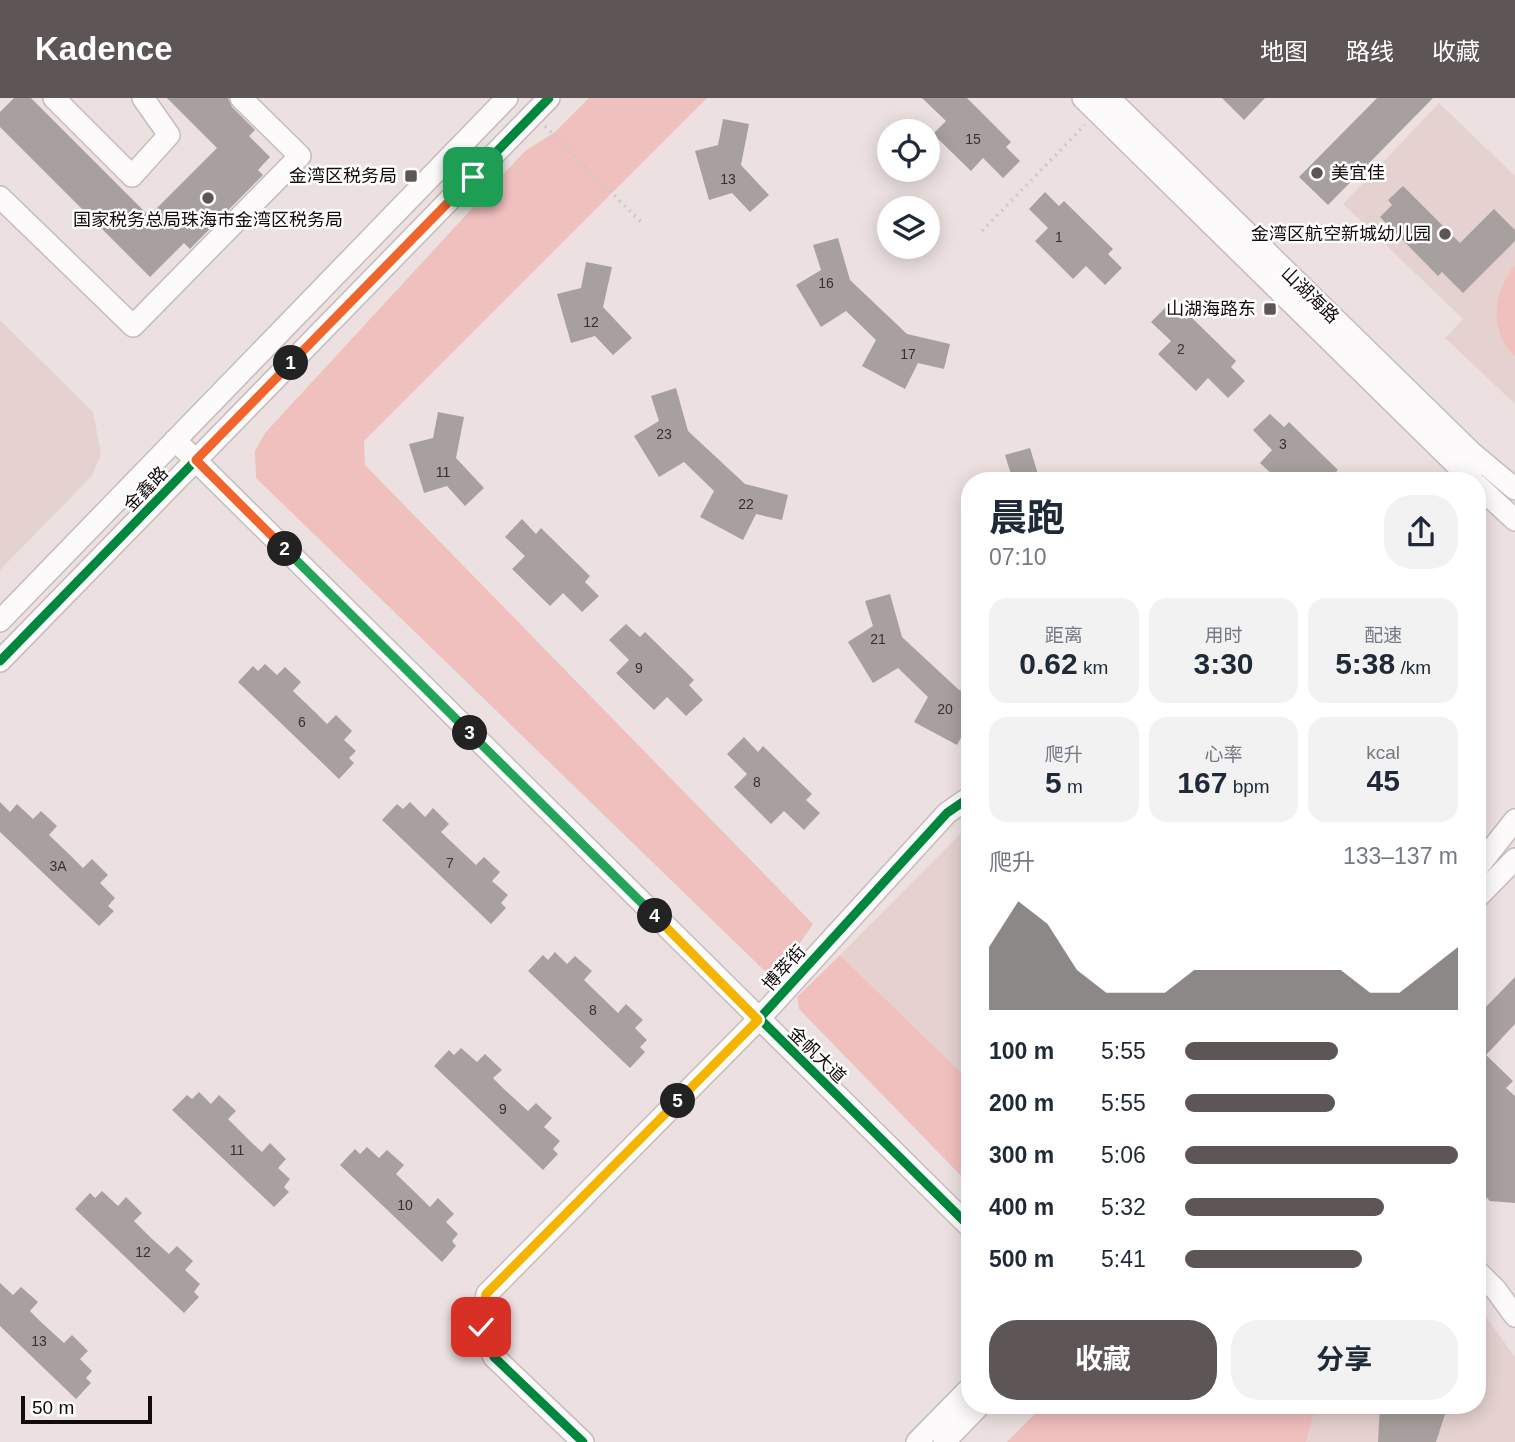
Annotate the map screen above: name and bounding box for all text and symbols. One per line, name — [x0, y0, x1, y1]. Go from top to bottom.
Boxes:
text: Kadence — [35, 30, 173, 67]
text: 地图 — [1260, 38, 1308, 65]
text: 路线 — [1346, 38, 1394, 65]
text: 收藏 — [1432, 38, 1480, 65]
map controls — [877, 119, 940, 259]
button: locate — [877, 119, 940, 182]
house number: 15 — [965, 131, 981, 147]
pin — [443, 147, 503, 207]
icon: arrive — [454, 158, 492, 196]
place label: 美宜佳 — [1331, 163, 1385, 183]
marker: 美宜佳 — [1309, 165, 1325, 181]
place label: 金湾区税务局 — [289, 166, 397, 186]
marker: 金湾区税务局 — [403, 168, 419, 184]
house number: 13 — [720, 171, 736, 187]
marker: 国家税务总局珠海市金湾区税务局 — [200, 190, 216, 206]
button: layers — [877, 196, 940, 259]
place label: 国家税务总局珠海市金湾区税务局 — [73, 210, 343, 230]
place label: 金湾区航空新城幼儿园 — [1251, 224, 1431, 244]
marker: 金湾区航空新城幼儿园 — [1437, 226, 1453, 242]
house number: 1 — [1055, 229, 1063, 245]
street label: 山湖海路 — [1277, 263, 1343, 327]
house number: 16 — [818, 275, 834, 291]
place label: 山湖海路东 — [1166, 299, 1256, 319]
marker: 山湖海路东 — [1262, 301, 1278, 317]
house number: 12 — [583, 314, 599, 330]
house number: 2 — [1177, 341, 1185, 357]
pin: 1 — [274, 345, 308, 380]
house number: 17 — [900, 346, 916, 362]
text: 1 — [285, 352, 296, 373]
house number: 23 — [656, 426, 672, 442]
house number: 3 — [1279, 436, 1287, 452]
street label: 金鑫路 — [120, 463, 172, 515]
house number: 11 — [436, 464, 450, 480]
button: share — [1384, 495, 1458, 569]
house number: 22 — [738, 496, 754, 512]
text: 晨跑 — [989, 497, 1065, 539]
pin: 2 — [268, 532, 302, 566]
text: 2 — [279, 538, 290, 559]
text: 07:10 — [989, 544, 1047, 570]
text: 距离 — [1045, 625, 1083, 646]
text: 用时 — [1204, 625, 1243, 646]
text: 配速 — [1364, 625, 1402, 646]
house number: 21 — [870, 631, 886, 647]
text: 0.62 — [1019, 647, 1078, 680]
text: 3:30 — [1193, 647, 1254, 680]
text: 5:38 — [1335, 647, 1395, 680]
text: km — [1078, 657, 1108, 678]
text: /km — [1395, 657, 1431, 678]
house number: 9 — [635, 660, 643, 676]
house number: 20 — [937, 701, 953, 717]
house number: 6 — [298, 714, 306, 730]
pin: 3 — [452, 716, 488, 750]
text: 3 — [464, 722, 475, 743]
text: kcal — [1366, 742, 1400, 763]
text: 爬升 — [1045, 744, 1083, 765]
text: 心率 — [1204, 744, 1243, 765]
text: 45 — [1366, 764, 1400, 797]
text: 5 — [1045, 766, 1062, 799]
text: 167 — [1177, 766, 1227, 799]
house number: 8 — [753, 774, 761, 790]
text: m — [1062, 776, 1083, 797]
text: bpm — [1227, 776, 1270, 797]
text: 133–137 m — [1343, 843, 1458, 869]
text: 爬升 — [989, 849, 1035, 875]
house number: 7 — [446, 855, 454, 871]
house number: 3A — [49, 858, 67, 874]
pin: 4 — [638, 898, 672, 934]
text: 4 — [649, 905, 660, 926]
street label: 博萃街 — [759, 941, 809, 995]
house number: 8 — [589, 1002, 597, 1018]
street label: 金帆大道 — [784, 1023, 850, 1087]
text: 100 m — [989, 1038, 1054, 1064]
text: 5:55 — [1101, 1038, 1146, 1064]
pin: 5 — [660, 1084, 696, 1118]
text: 5 — [672, 1090, 683, 1111]
text: 200 m — [989, 1090, 1054, 1116]
text: 5:55 — [1101, 1090, 1146, 1116]
house number: 9 — [499, 1101, 507, 1117]
house number: 11 — [230, 1142, 244, 1158]
text: 300 m — [989, 1142, 1054, 1168]
text: 5:06 — [1101, 1142, 1146, 1168]
text: 400 m — [989, 1194, 1054, 1220]
text: 5:32 — [1101, 1194, 1146, 1220]
house number: 10 — [397, 1197, 413, 1213]
house number: 12 — [135, 1244, 151, 1260]
text: 500 m — [989, 1246, 1054, 1272]
text: 5:41 — [1101, 1246, 1146, 1272]
pin — [451, 1297, 511, 1357]
icon: check — [462, 1308, 500, 1346]
button: 收藏 — [989, 1320, 1217, 1400]
button: 分享 — [1231, 1320, 1458, 1400]
house number: 13 — [31, 1333, 47, 1349]
scale bar — [21, 1393, 152, 1425]
text: 50 m — [32, 1397, 74, 1418]

